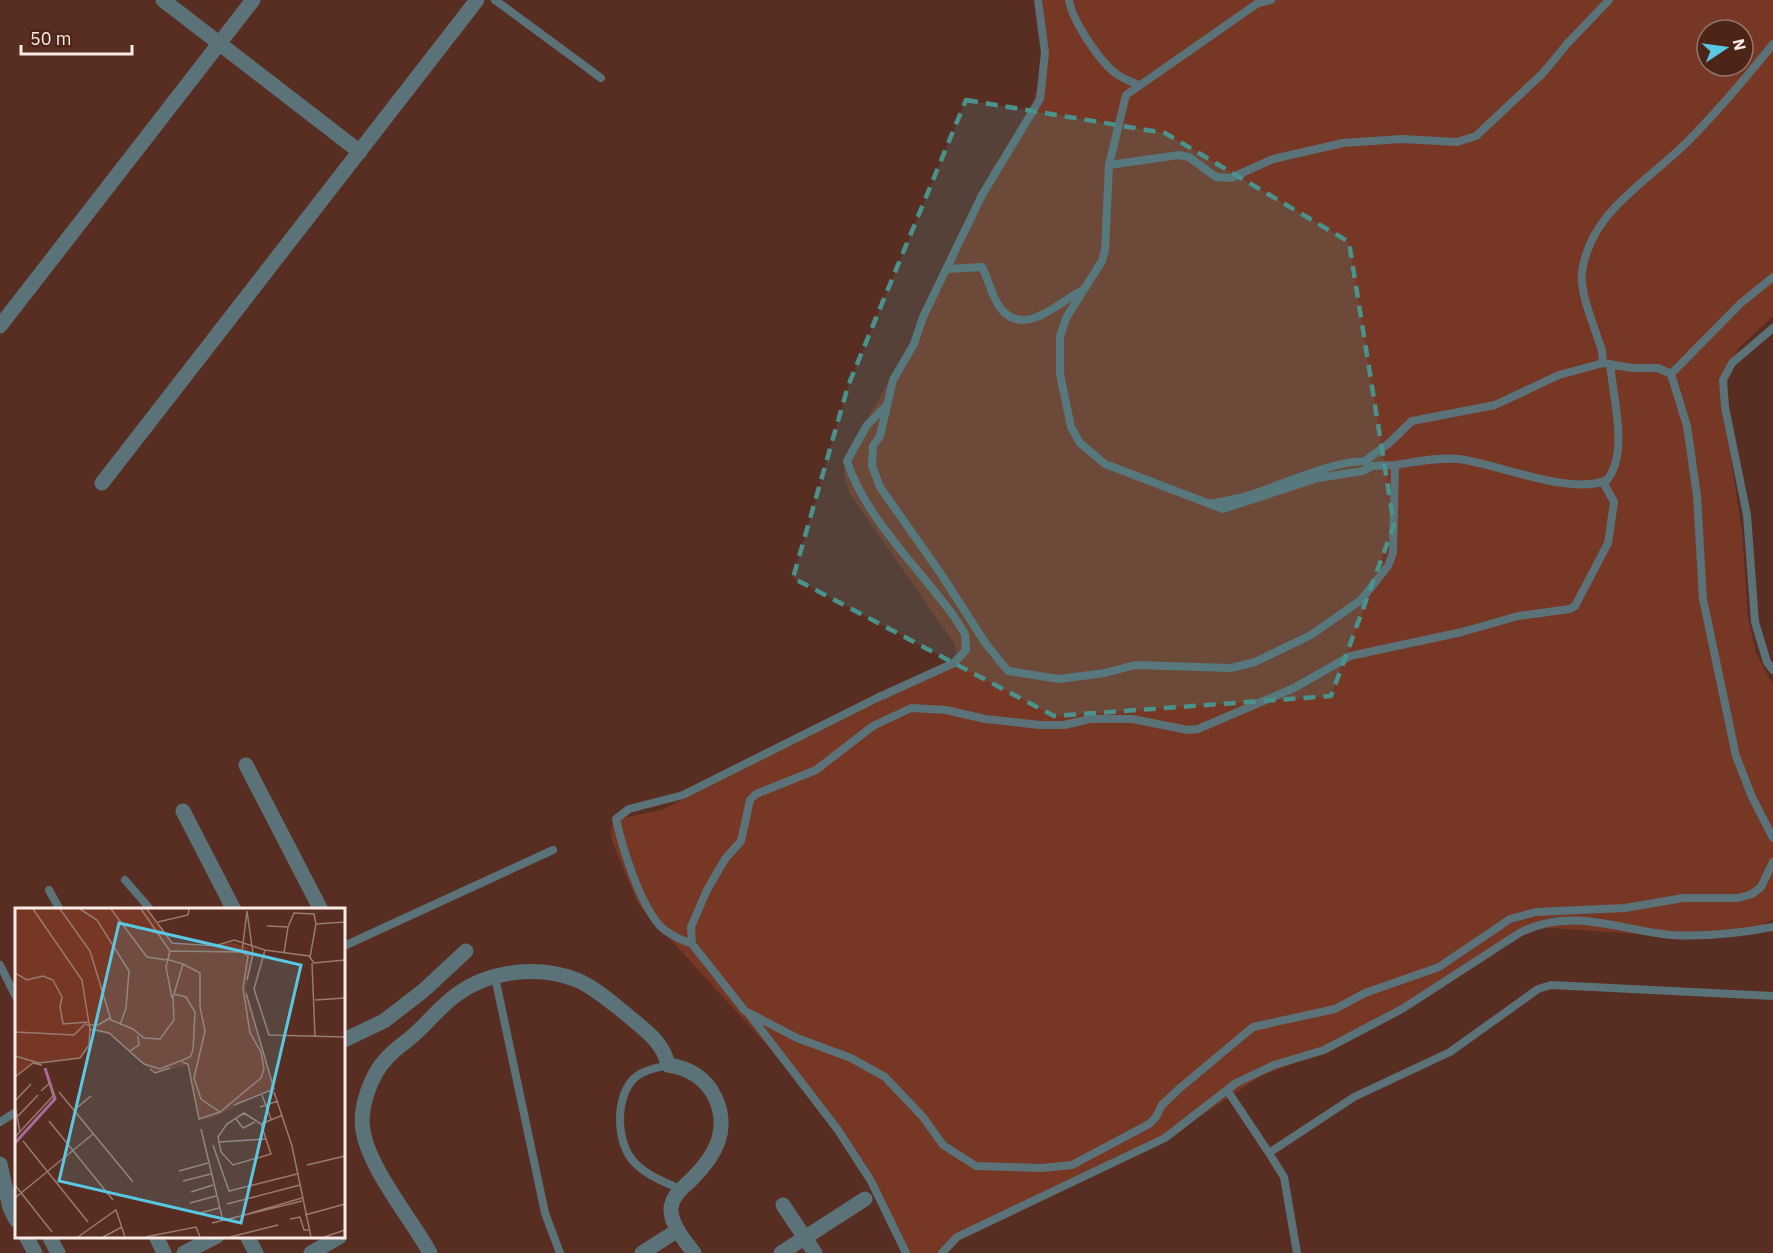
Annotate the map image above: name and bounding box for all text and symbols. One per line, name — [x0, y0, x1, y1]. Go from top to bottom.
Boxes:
scale bar — [21, 18, 132, 56]
north arrow — [1695, 18, 1755, 78]
text: 50 m — [30, 27, 72, 50]
text: N — [1729, 37, 1751, 53]
inset map — [15, 908, 345, 1238]

